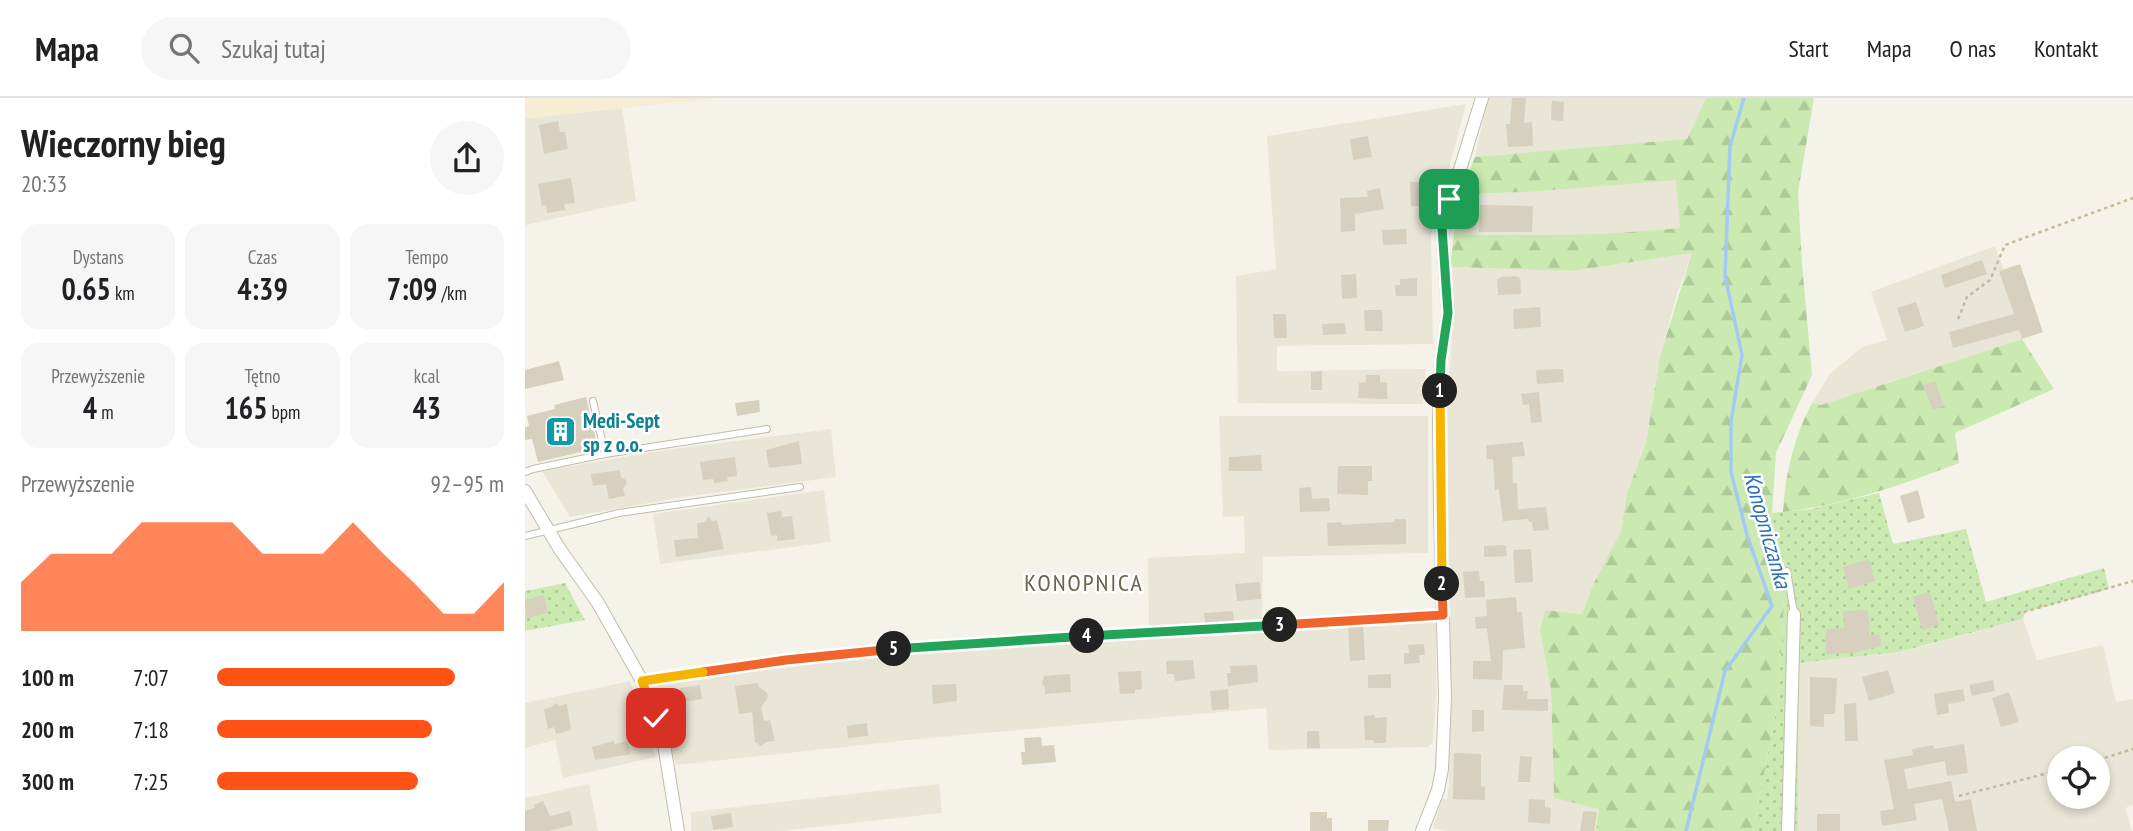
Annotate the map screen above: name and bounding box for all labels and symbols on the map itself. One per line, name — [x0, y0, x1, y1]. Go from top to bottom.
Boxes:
pin — [1419, 169, 1479, 229]
pin: 1 — [1423, 374, 1457, 408]
place label: Medi-Sept sp z o.o. — [583, 407, 660, 458]
building icon: Medi-Sept sp z o.o. — [543, 415, 577, 449]
water label: Konopniczanka — [1738, 469, 1799, 593]
pin: 2 — [1425, 566, 1459, 602]
district label: KONOPNICA — [1024, 567, 1144, 598]
pin: 3 — [1263, 608, 1297, 642]
pin: 4 — [1069, 618, 1105, 654]
pin: 5 — [877, 632, 911, 666]
pin — [626, 688, 686, 748]

